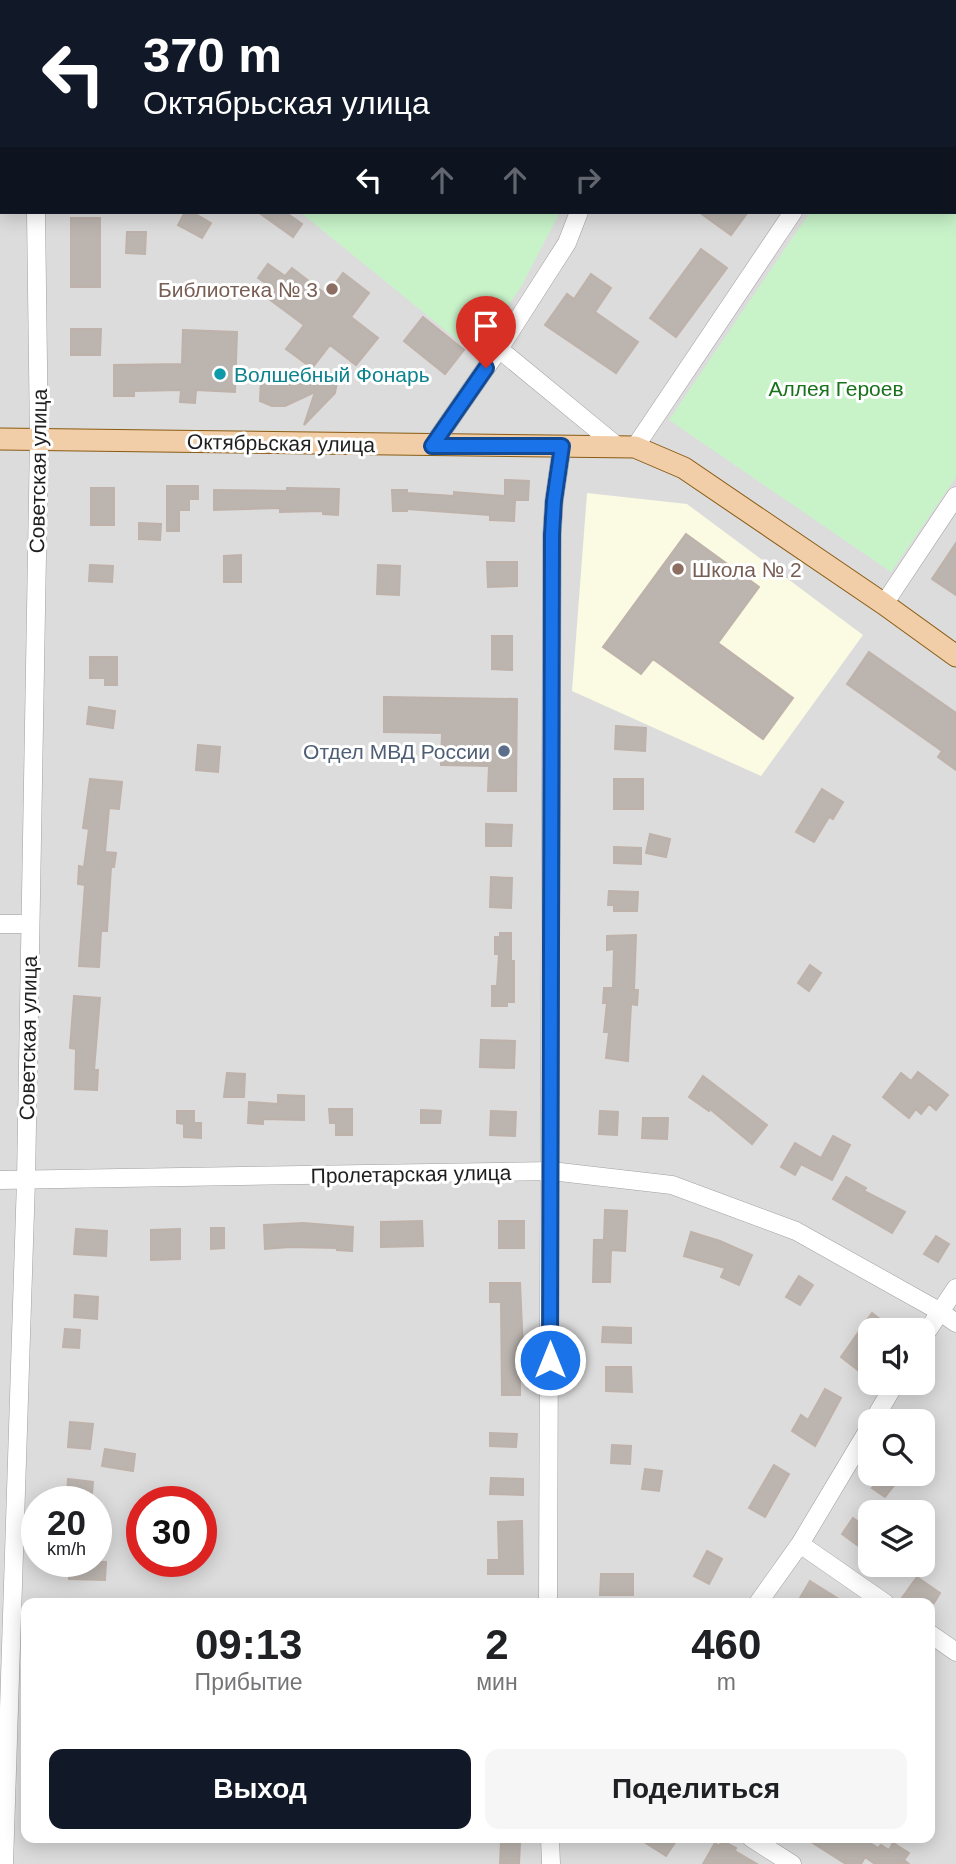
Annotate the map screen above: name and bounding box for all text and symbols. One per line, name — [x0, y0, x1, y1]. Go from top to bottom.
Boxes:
icon: left — [28, 28, 119, 119]
text: 370 m — [143, 28, 282, 82]
text: Октябрьская улица — [143, 85, 430, 121]
icon: left — [350, 161, 388, 199]
icon: ahead — [423, 161, 461, 199]
icon: ahead — [496, 161, 534, 199]
icon: right — [569, 161, 607, 199]
place label: Библиотека № 3 — [158, 278, 318, 301]
marker: Библиотека № 3 — [324, 281, 340, 297]
pin — [456, 296, 516, 368]
icon: arrive — [467, 307, 505, 345]
place label: Волшебный Фонарь — [234, 363, 430, 386]
marker: Волшебный Фонарь — [212, 366, 228, 382]
park label: Аллея Героев — [768, 377, 904, 400]
street label: Советская улица — [25, 388, 51, 554]
street label: Октябрьская улица — [187, 430, 376, 456]
place label: Школа № 2 — [692, 558, 802, 581]
marker: Школа № 2 — [670, 561, 686, 577]
place label: Отдел МВД России — [303, 740, 490, 763]
marker: Отдел МВД России — [496, 743, 512, 759]
street label: Советская улица — [15, 955, 41, 1121]
street label: Пролетарская улица — [310, 1161, 512, 1187]
map controls — [858, 1318, 935, 1577]
button: sound — [858, 1318, 935, 1395]
position arrow — [513, 1323, 587, 1397]
button: search — [858, 1409, 935, 1486]
speed limit sign: 30 — [126, 1486, 217, 1577]
button: layers — [858, 1500, 935, 1577]
text: 20 — [47, 1503, 86, 1542]
text: km/h — [47, 1539, 86, 1559]
text: 09:13 — [195, 1621, 302, 1668]
text: 2 — [485, 1621, 509, 1668]
text: 460 — [691, 1621, 761, 1668]
text: Прибытие — [195, 1669, 303, 1695]
text: мин — [476, 1669, 518, 1695]
text: m — [717, 1669, 736, 1695]
button: Выход — [49, 1749, 471, 1829]
button: Поделиться — [485, 1749, 907, 1829]

